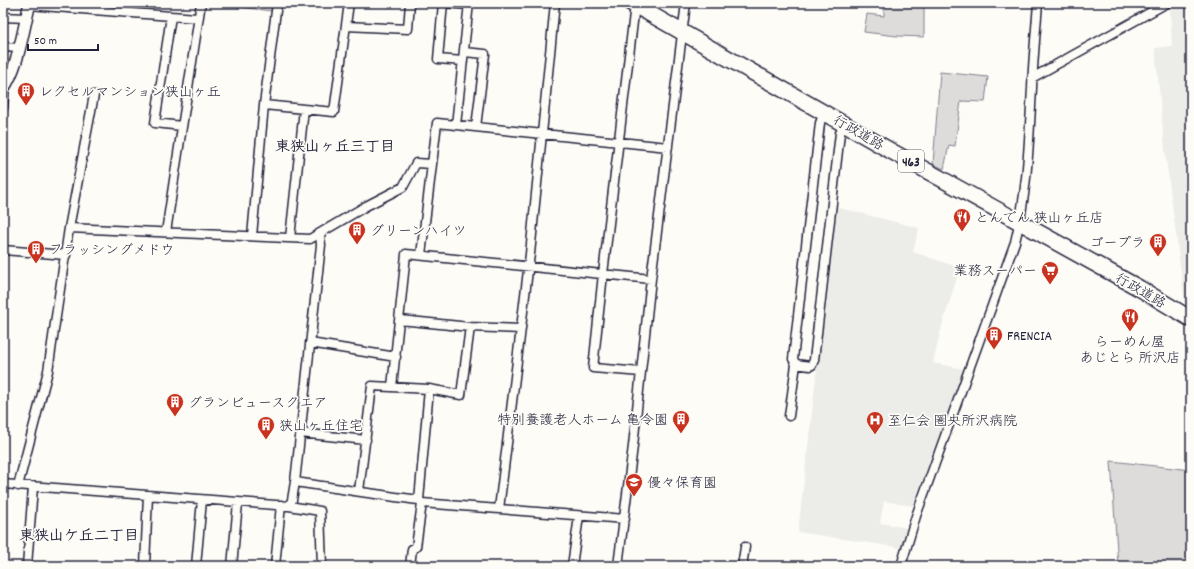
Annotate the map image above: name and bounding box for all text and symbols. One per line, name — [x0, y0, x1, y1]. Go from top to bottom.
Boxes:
scale bar — [28, 26, 98, 52]
text: 50 m — [34, 33, 57, 50]
building icon: レクセルマンション狭山ヶ丘 — [16, 81, 36, 106]
place label: レクセルマンション狭山ヶ丘 — [39, 83, 221, 103]
street label: 行政道路 — [829, 111, 887, 156]
district label: 東狭山ヶ丘三丁目 — [275, 137, 395, 159]
road number: 463 — [898, 150, 924, 172]
restaurant icon: とんでん 狭山ヶ丘店 — [952, 207, 972, 232]
place label: とんでん 狭山ヶ丘店 — [975, 209, 1104, 229]
building icon: グリーンハイツ — [347, 220, 367, 245]
place label: グリーンハイツ — [370, 222, 467, 242]
building icon: ゴープラ — [1148, 232, 1168, 257]
place label: ゴープラ — [1090, 234, 1145, 254]
building icon: フラッシングメドウ — [26, 239, 46, 264]
place label: フラッシングメドウ — [49, 241, 175, 261]
supermarket icon: 業務スーパー — [1040, 260, 1060, 285]
place label: 業務スーパー — [954, 262, 1037, 282]
street label: 行政道路 — [1111, 269, 1169, 314]
restaurant icon: らーめん屋 あじとら 所沢店 — [1120, 307, 1140, 332]
building icon: FRENCIA — [984, 325, 1004, 350]
place label: FRENCIA — [1007, 327, 1053, 347]
place label: らーめん屋 あじとら 所沢店 — [1079, 333, 1181, 369]
building icon: グランビュースクエア — [165, 392, 185, 417]
place label: グランビュースクエア — [188, 394, 327, 414]
building icon: 特別養護老人ホーム 亀令園 — [671, 409, 691, 434]
hospital icon: 至仁会 圏央所沢病院 — [865, 410, 885, 435]
place label: 特別養護老人ホーム 亀令園 — [497, 411, 668, 431]
place label: 至仁会 圏央所沢病院 — [888, 412, 1017, 432]
building icon: 狭山ヶ丘住宅 — [256, 415, 276, 440]
place label: 狭山ヶ丘住宅 — [279, 417, 363, 437]
school or university icon: 優々保育園 — [624, 472, 644, 497]
place label: 優々保育園 — [647, 474, 717, 494]
district label: 東狭山ケ丘二丁目 — [19, 526, 139, 548]

